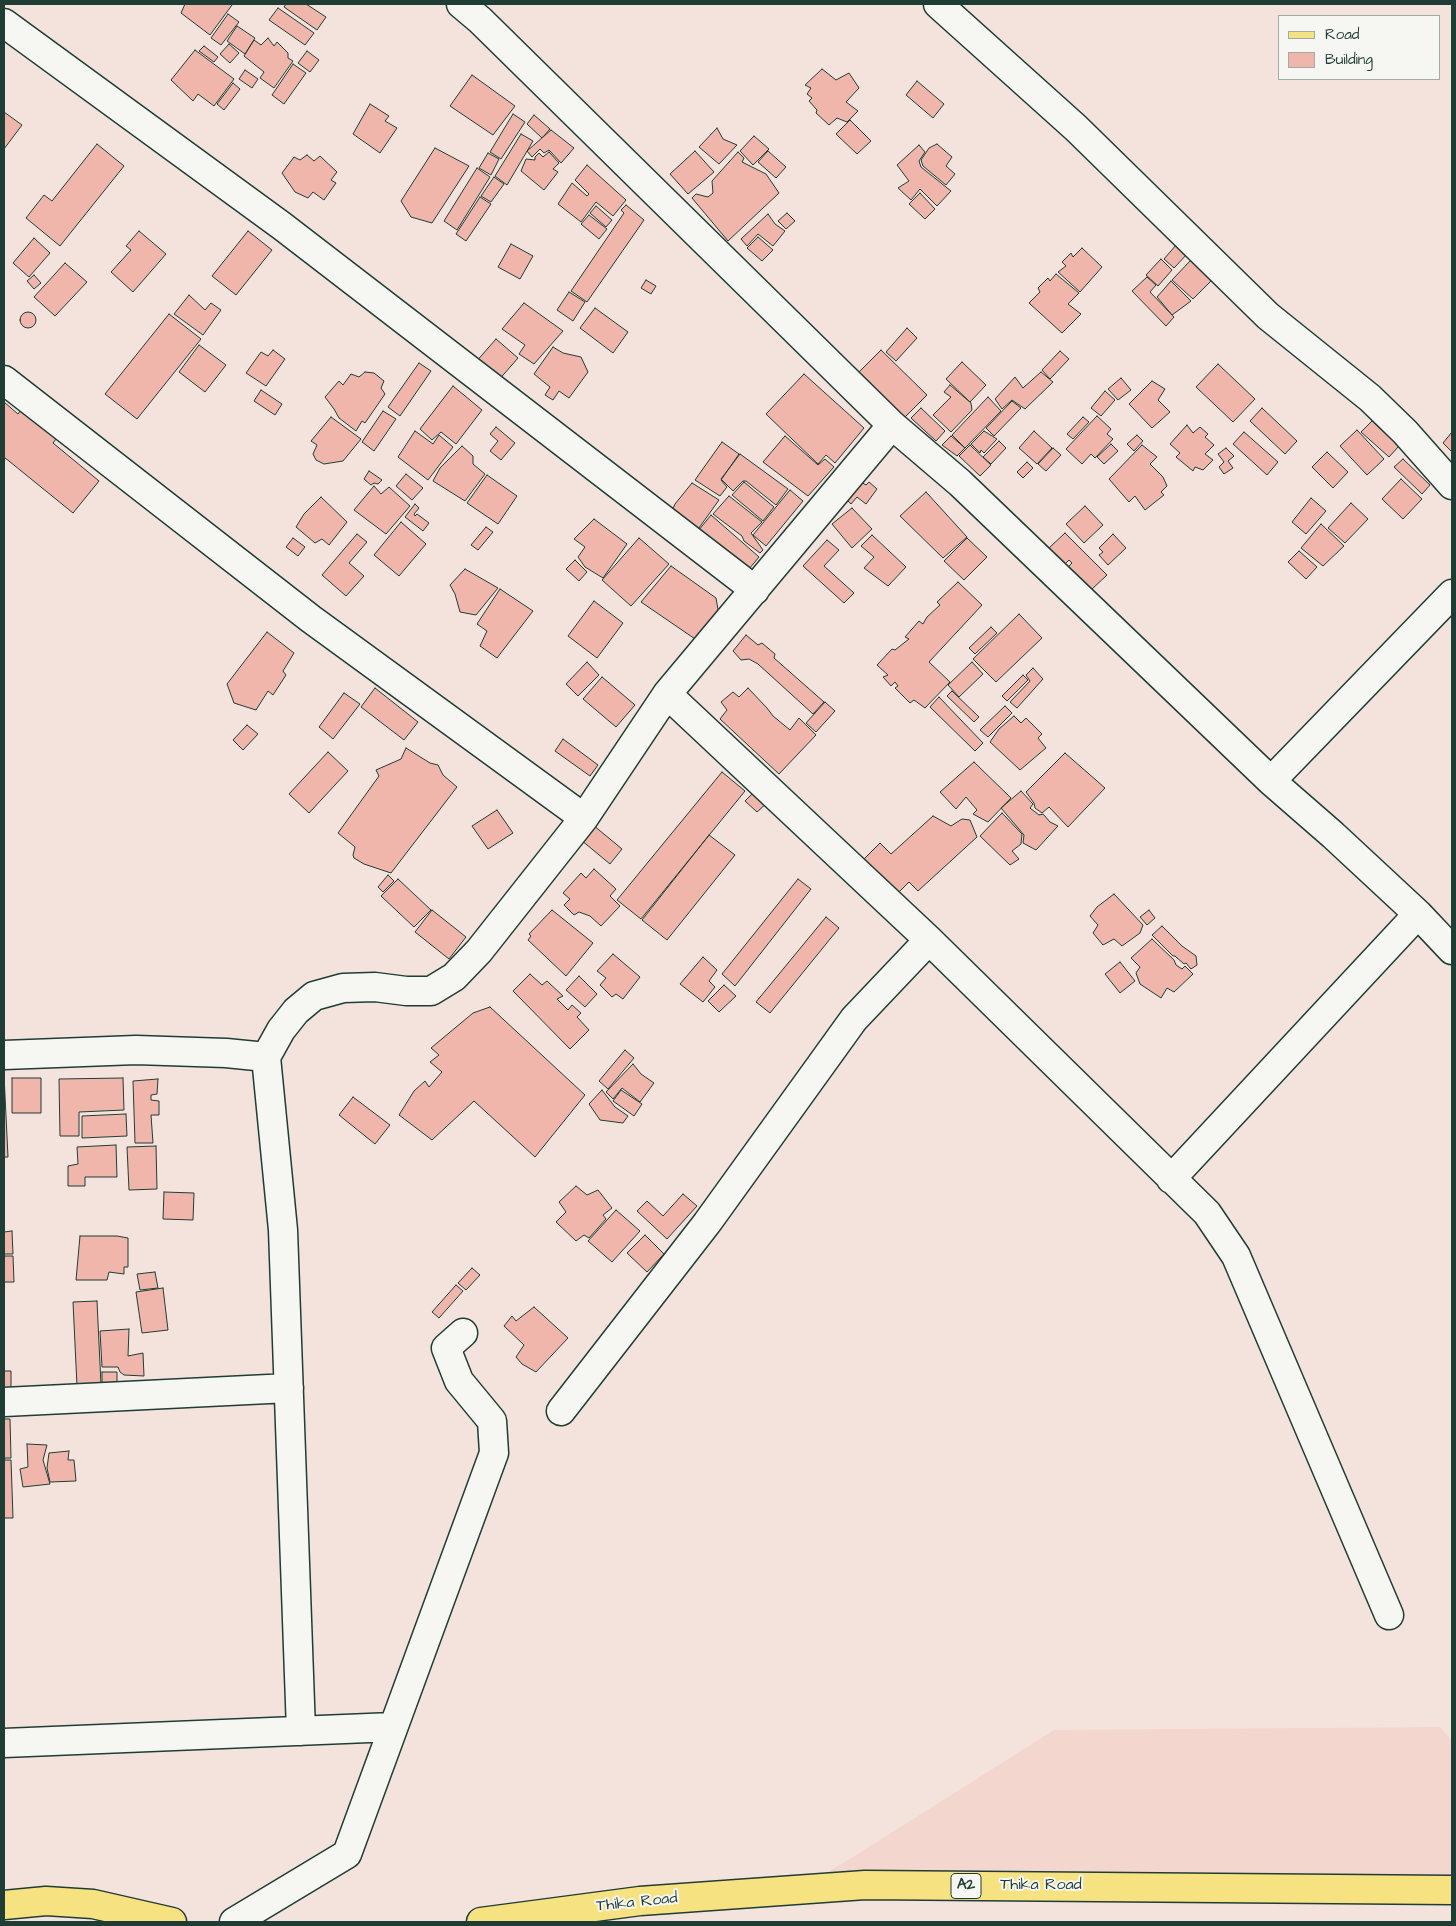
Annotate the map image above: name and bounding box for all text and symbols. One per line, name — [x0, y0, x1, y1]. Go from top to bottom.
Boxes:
legend — [1278, 15, 1441, 80]
text: Road — [1325, 24, 1359, 45]
text: Building — [1325, 49, 1373, 70]
road number: A2 — [951, 1874, 981, 1898]
street label: Thika Road — [1000, 1876, 1082, 1896]
street label: Thika Road — [596, 1889, 678, 1917]

